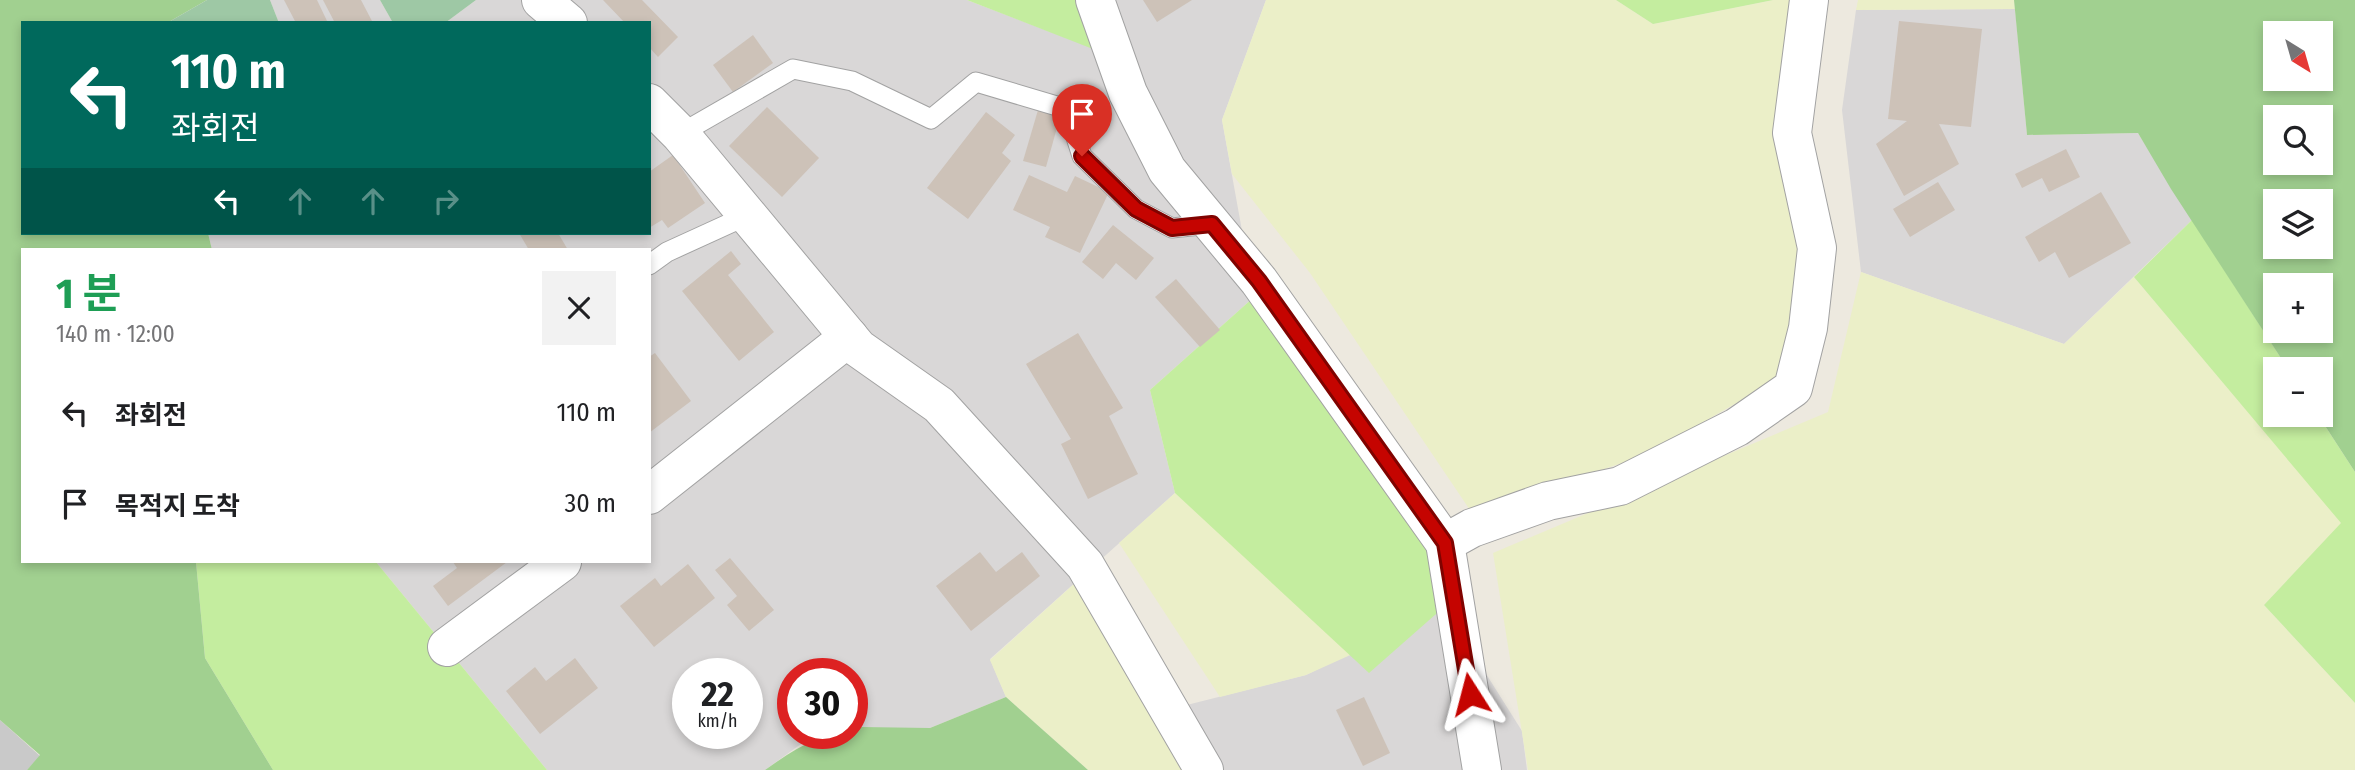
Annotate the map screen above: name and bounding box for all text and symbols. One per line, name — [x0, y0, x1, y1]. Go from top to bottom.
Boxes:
north arrow — [2263, 21, 2333, 91]
map controls — [2263, 21, 2333, 427]
text: 110 m — [171, 42, 286, 101]
icon: left — [56, 49, 147, 140]
pin — [1052, 84, 1112, 156]
icon: arrive — [1063, 95, 1101, 133]
button: search — [2263, 105, 2333, 175]
text: 좌회전 — [171, 109, 259, 147]
icon: left — [208, 182, 246, 220]
icon: ahead — [281, 182, 319, 220]
icon: ahead — [354, 182, 392, 220]
icon: right — [427, 182, 465, 220]
button: layers — [2263, 189, 2333, 259]
text: 1 분 — [56, 269, 121, 319]
button: close — [542, 271, 616, 345]
button: + — [2263, 273, 2333, 343]
text: 140 m · 12:00 — [56, 320, 175, 348]
button: − — [2263, 357, 2333, 427]
icon: left — [56, 394, 94, 432]
text: 110 m — [556, 397, 616, 428]
text: 좌회전 — [115, 400, 187, 431]
icon: arrive — [56, 485, 94, 523]
text: 30 m — [565, 488, 616, 519]
text: 목적지 도착 — [115, 491, 240, 522]
position arrow — [1433, 657, 1507, 731]
speed limit sign: 30 — [777, 658, 868, 749]
text: 22 — [701, 673, 734, 715]
text: km/h — [697, 710, 738, 732]

